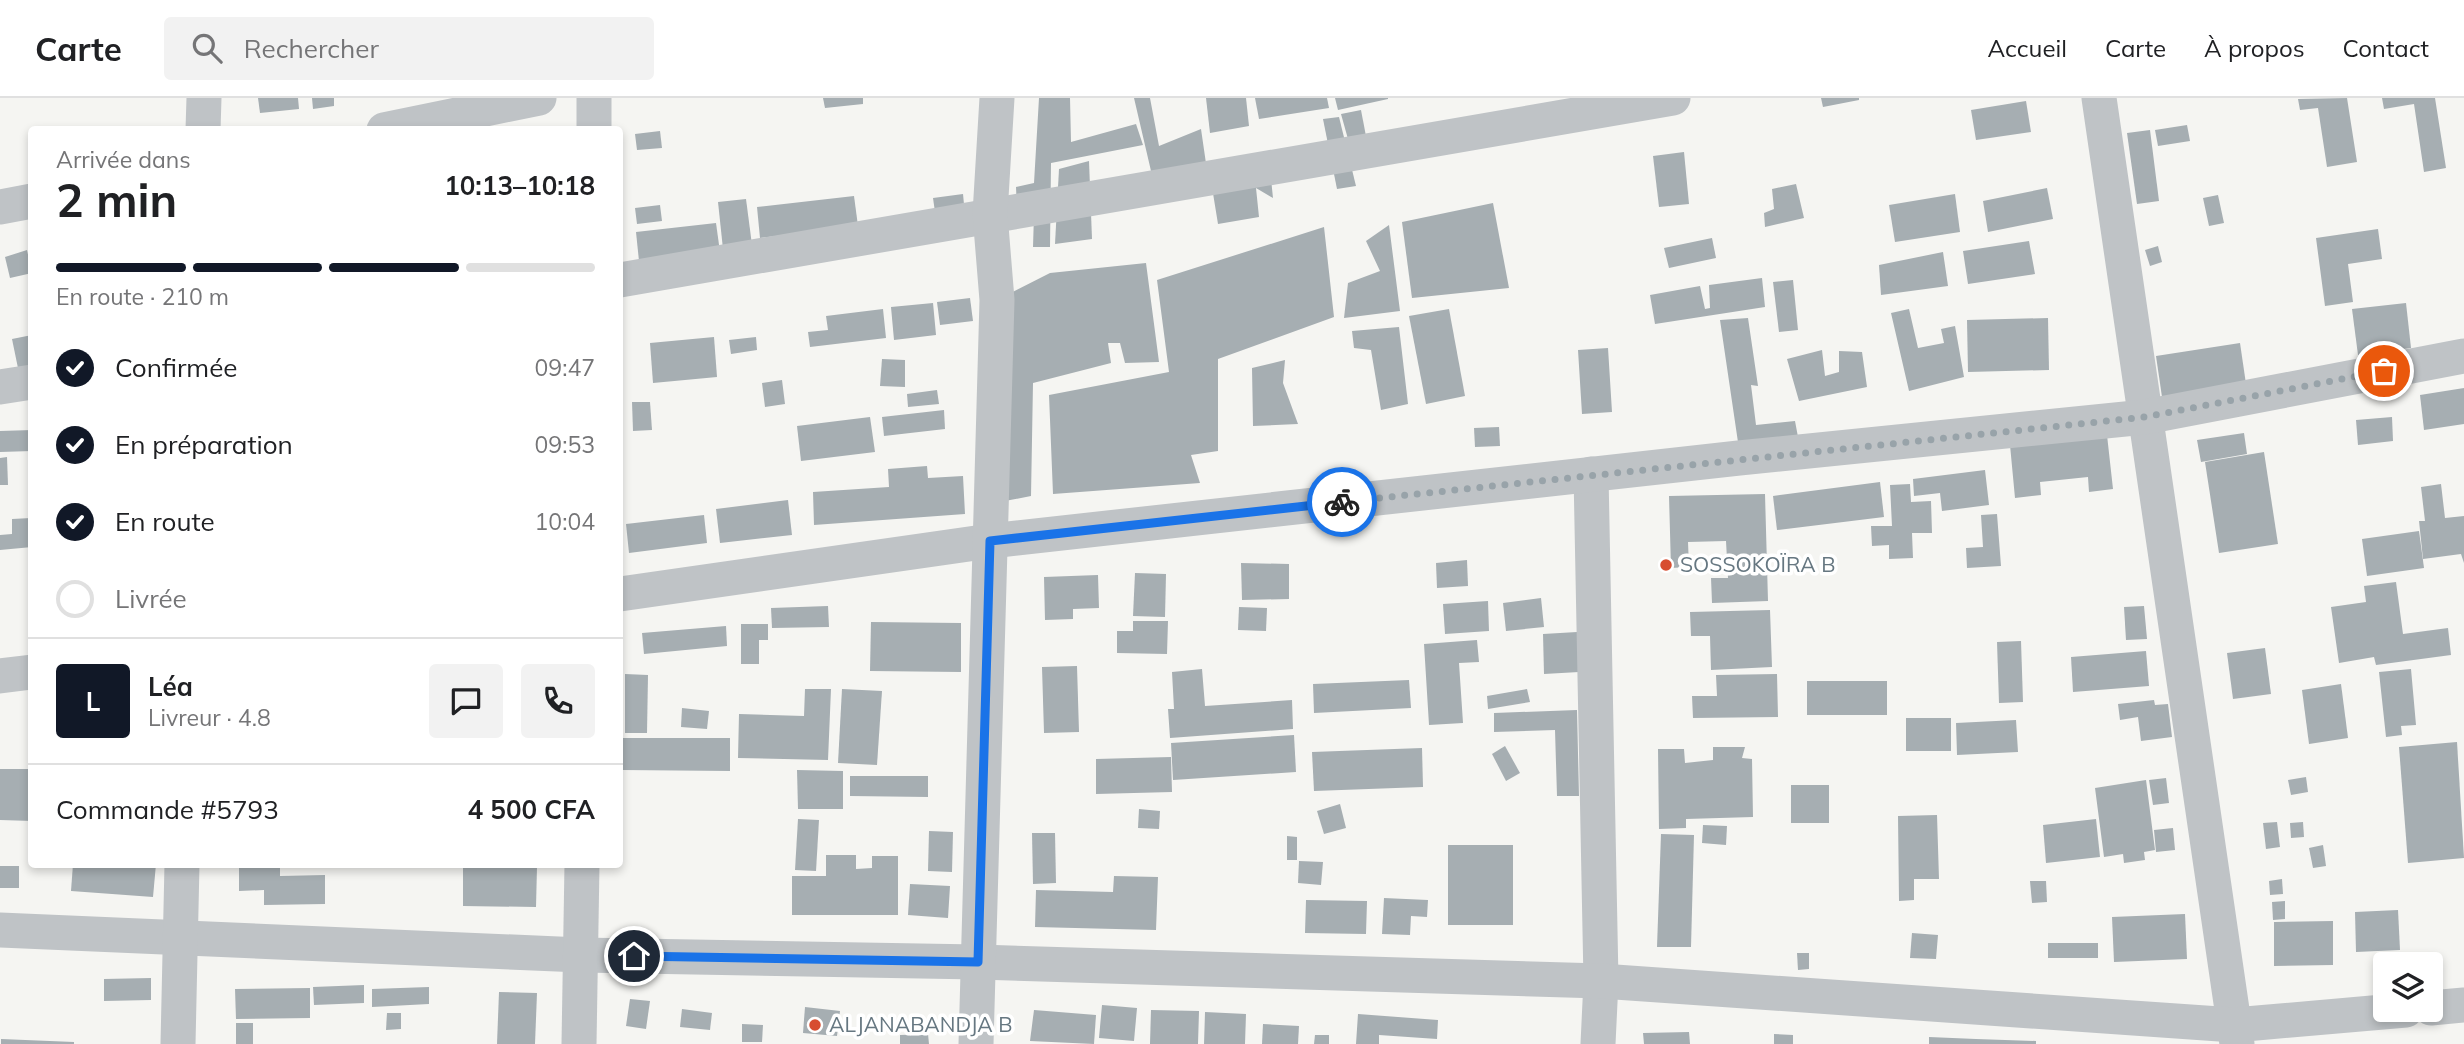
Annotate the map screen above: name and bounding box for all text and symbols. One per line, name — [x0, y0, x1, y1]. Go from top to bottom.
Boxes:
search box — [164, 17, 654, 80]
text: Carte — [35, 28, 122, 69]
icon: search — [188, 29, 226, 67]
text: Rechercher — [244, 32, 379, 65]
text: Accueil — [1988, 33, 2067, 63]
text: Carte — [2105, 33, 2166, 63]
text: À propos — [2204, 33, 2305, 63]
text: Contact — [2343, 33, 2429, 63]
text: Arrivée dans — [56, 145, 191, 174]
text: 10:13–10:18 — [444, 169, 595, 202]
text: 2 min — [56, 171, 177, 229]
text: En route · 210 m — [56, 282, 229, 311]
pin — [2354, 341, 2414, 401]
icon: check — [56, 349, 94, 387]
text: Confirmée — [115, 351, 237, 384]
icon: bag — [2365, 352, 2403, 390]
text: 09:47 — [535, 353, 595, 382]
icon: check — [56, 426, 94, 464]
text: En préparation — [115, 428, 293, 461]
text: 09:53 — [535, 430, 595, 459]
courier — [1307, 467, 1377, 537]
icon: bike — [1323, 483, 1361, 521]
icon: check — [56, 503, 94, 541]
text: En route — [115, 505, 215, 538]
text: 10:04 — [535, 507, 595, 536]
place label: SOSSOKOÏRA B — [1680, 551, 1836, 577]
marker: SOSSOKOÏRA B — [1658, 557, 1674, 573]
text: Livrée — [115, 582, 187, 615]
button: chat — [429, 664, 503, 738]
button: phone — [521, 664, 595, 738]
text: Léa — [148, 670, 193, 703]
text: L — [86, 685, 100, 718]
text: Livreur · 4.8 — [148, 703, 271, 732]
text: Commande #5793 — [56, 793, 279, 826]
text: 4 500 CFA — [468, 793, 595, 826]
pin — [604, 926, 664, 986]
icon: home — [615, 937, 653, 975]
map controls — [2373, 952, 2443, 1022]
button: layers — [2373, 952, 2443, 1022]
place label: ALJANABANDJA B — [829, 1011, 1013, 1037]
marker: ALJANABANDJA B — [807, 1017, 823, 1033]

